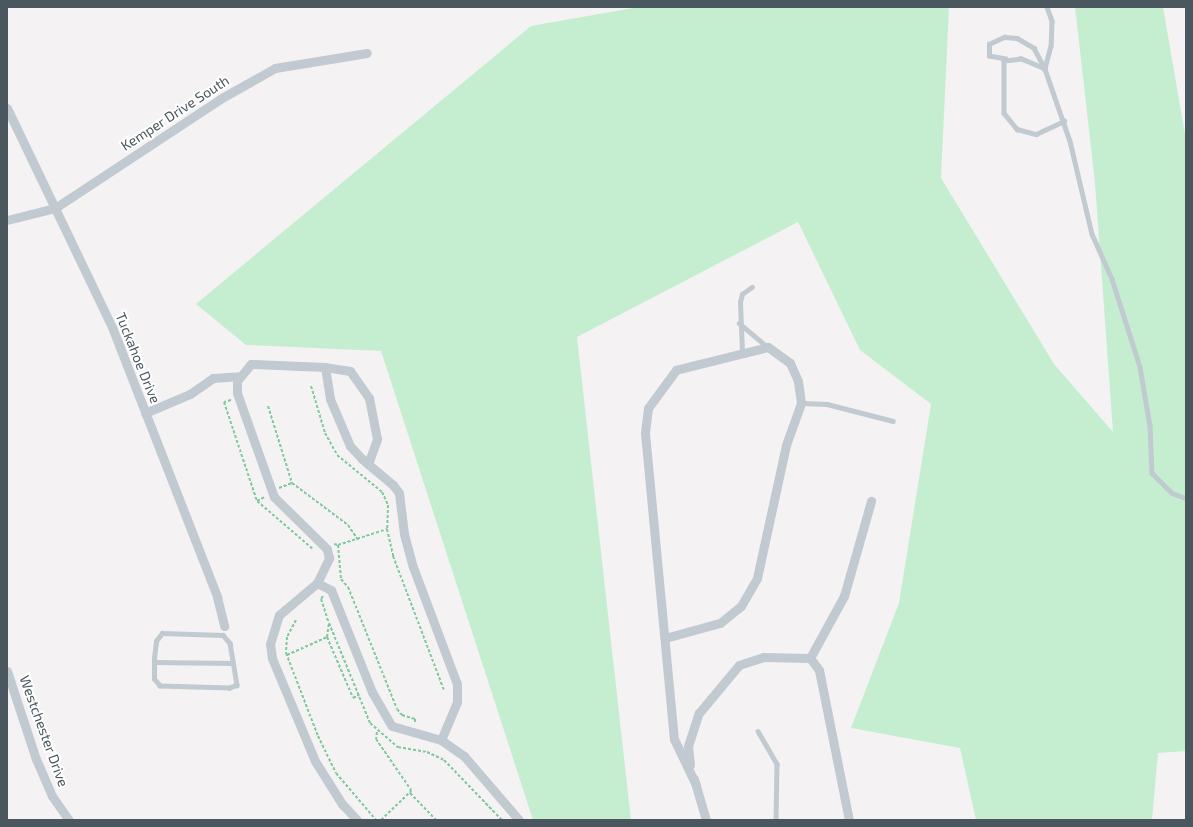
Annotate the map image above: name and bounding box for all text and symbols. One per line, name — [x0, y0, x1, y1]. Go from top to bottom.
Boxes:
street label: Kemper Drive South — [118, 72, 232, 154]
street label: Tuckahoe Drive — [112, 310, 164, 406]
street label: Westchester Drive — [16, 673, 72, 789]

